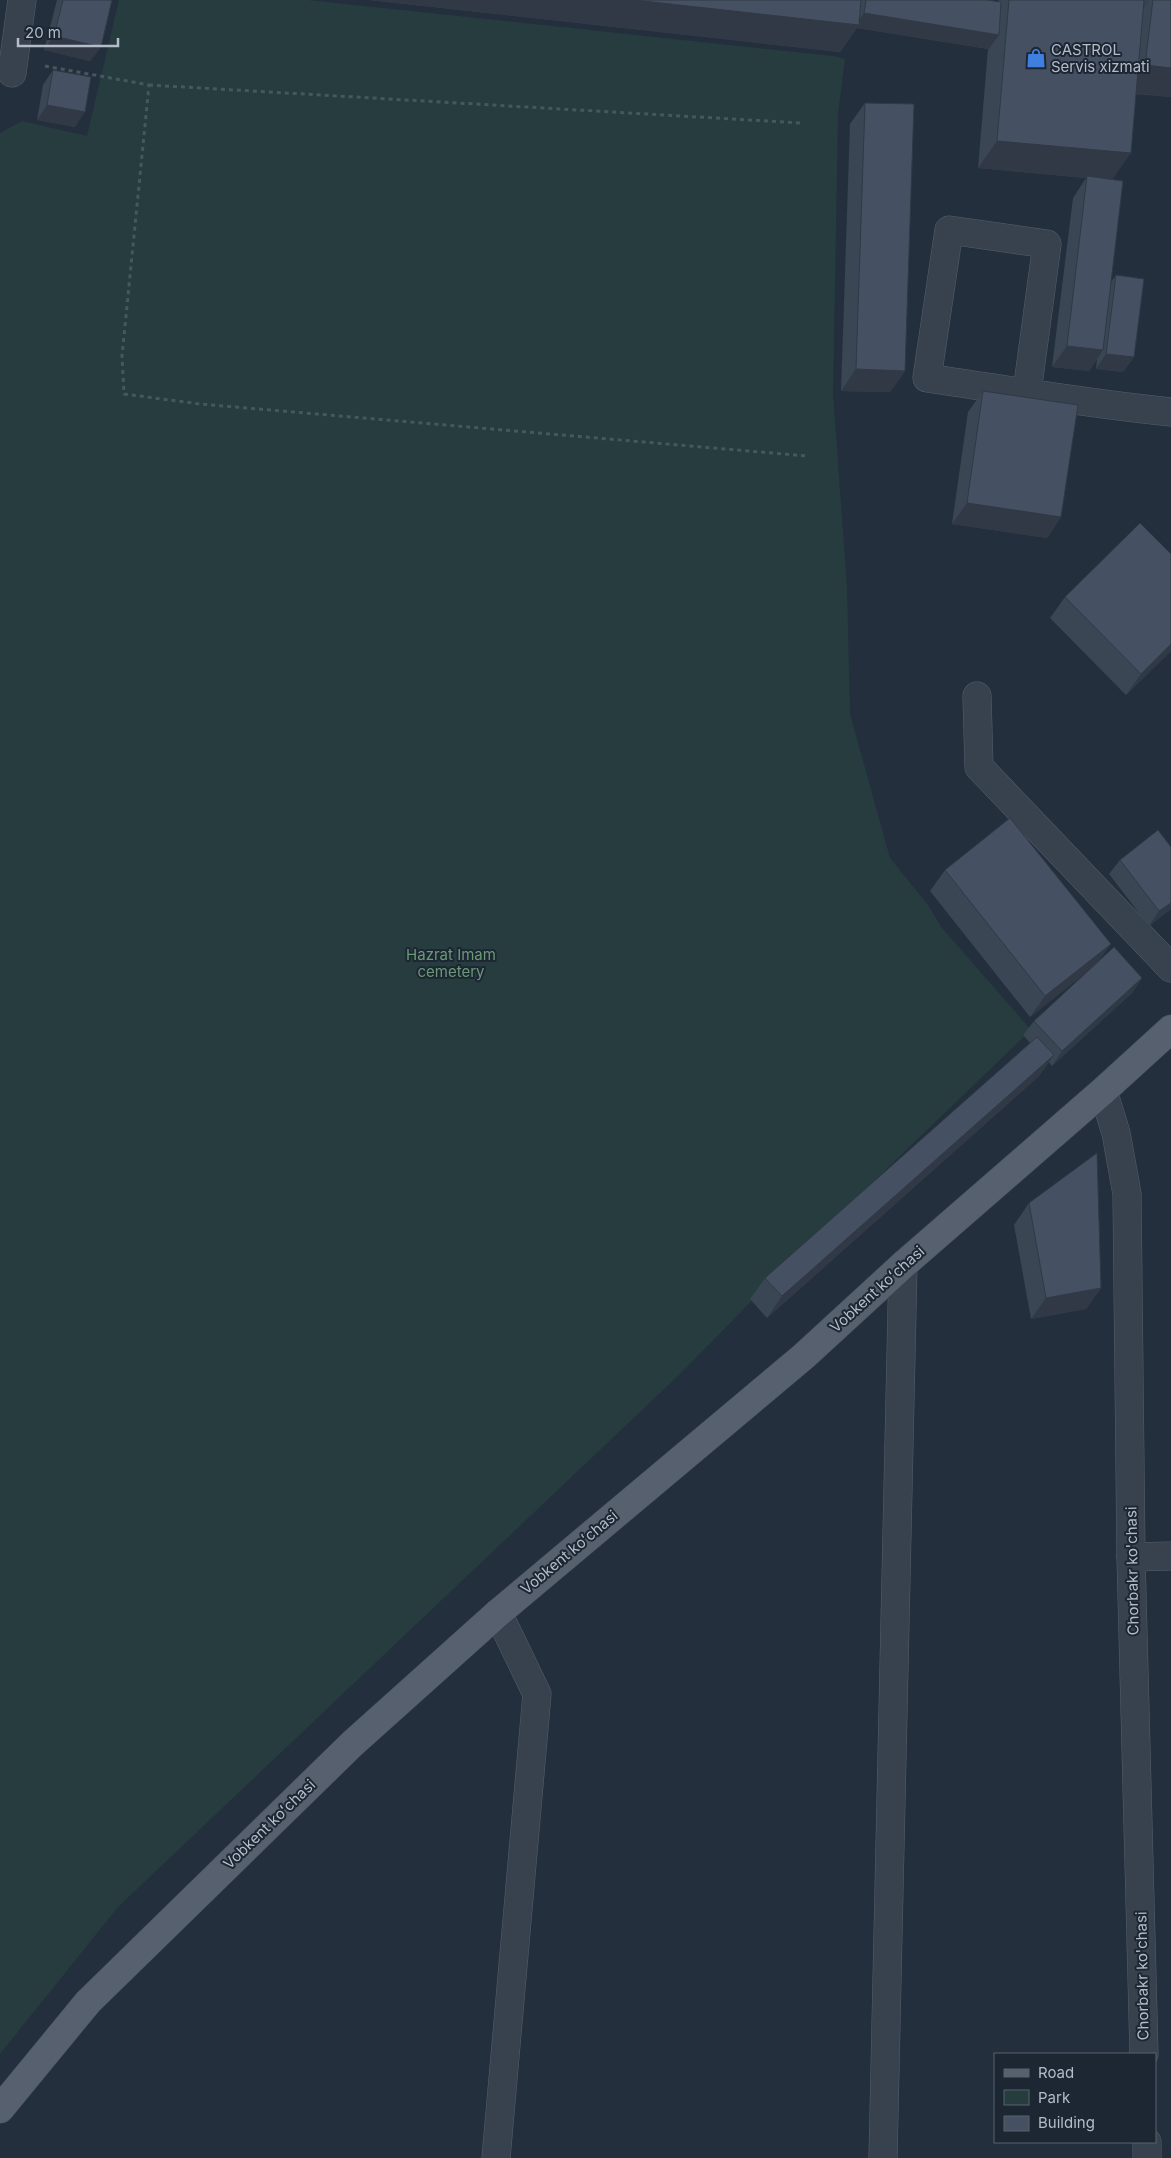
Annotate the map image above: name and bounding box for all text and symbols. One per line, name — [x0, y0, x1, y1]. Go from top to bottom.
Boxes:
scale bar — [18, 15, 118, 47]
text: 20 m — [25, 23, 61, 42]
place label: CASTROL Servis xizmati — [1051, 40, 1150, 76]
shop icon: CASTROL Servis xizmati — [1025, 47, 1047, 69]
park label: Hazrat Imam cemetery — [406, 945, 496, 981]
street label: Vobkent koʻchasi — [826, 1242, 928, 1336]
street label: Vobkent koʻchasi — [517, 1506, 621, 1598]
street label: Chorbakr ko'chasi — [1121, 1506, 1143, 1636]
street label: Vobkent koʻchasi — [219, 1775, 319, 1873]
street label: Chorbakr ko'chasi — [1131, 1911, 1153, 2041]
legend — [994, 2053, 1156, 2143]
text: Road — [1038, 2063, 1074, 2082]
text: Park — [1038, 2088, 1071, 2107]
text: Building — [1038, 2113, 1095, 2132]

